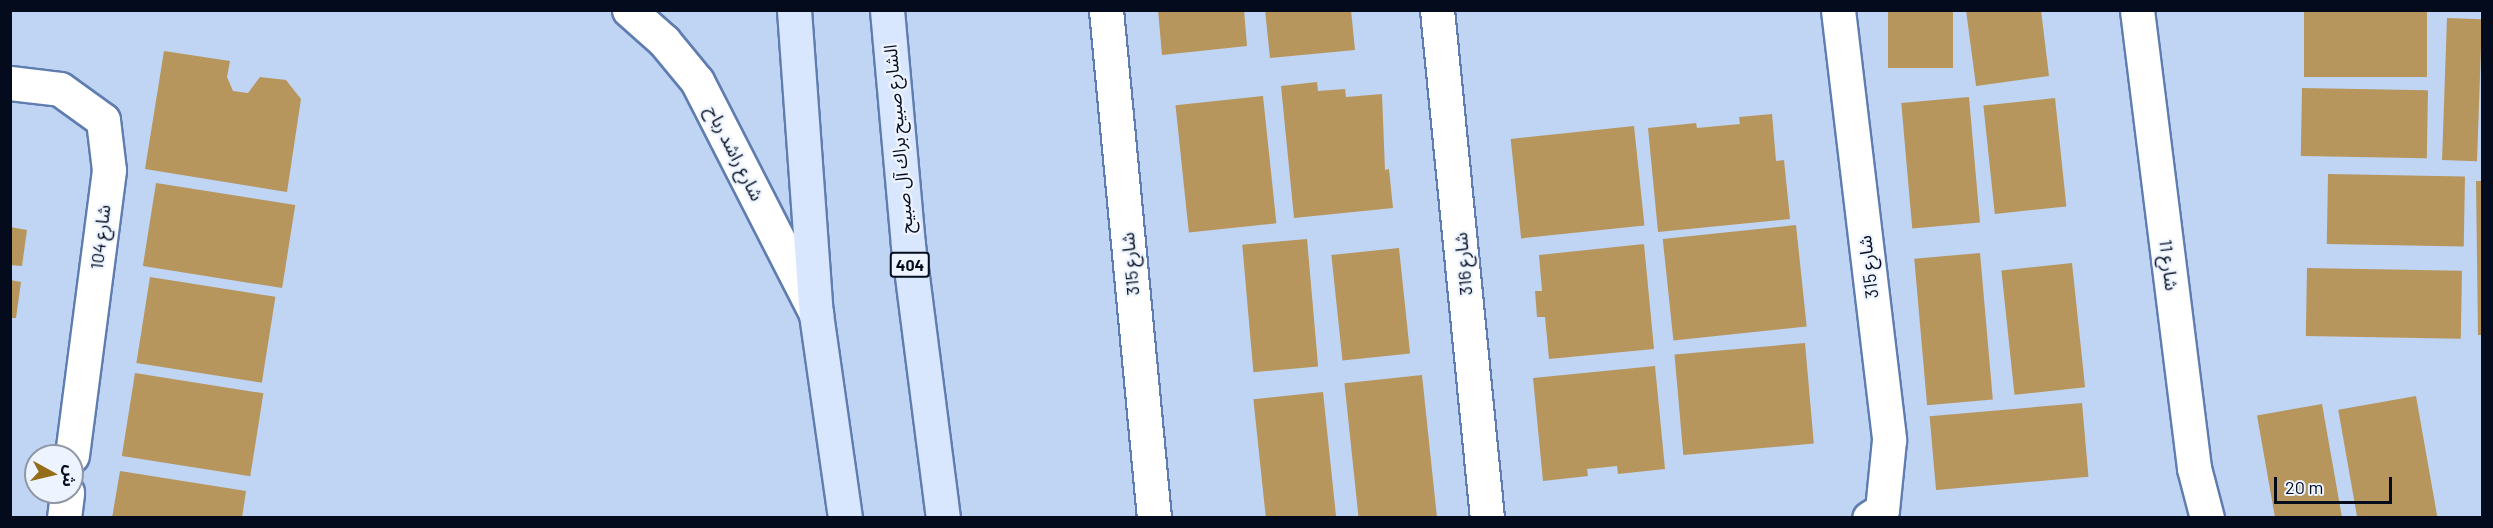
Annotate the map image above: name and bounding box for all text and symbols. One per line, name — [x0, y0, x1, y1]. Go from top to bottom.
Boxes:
street label: الشارع صبيح براك آل صبيح — [879, 44, 917, 234]
street label: شارع راشد رباح — [702, 102, 768, 204]
street label: شارع 104 — [85, 203, 115, 271]
street label: شارع 315 — [1116, 231, 1144, 297]
street label: شارع 316 — [1449, 231, 1477, 297]
street label: شارع 315 — [1853, 234, 1883, 300]
street label: شارع 11 — [2155, 238, 2183, 292]
road number: 404 — [889, 252, 931, 278]
north arrow — [24, 444, 84, 504]
text: ش — [59, 464, 81, 488]
scale bar — [2277, 465, 2396, 503]
text: 20 m — [2285, 476, 2323, 498]

